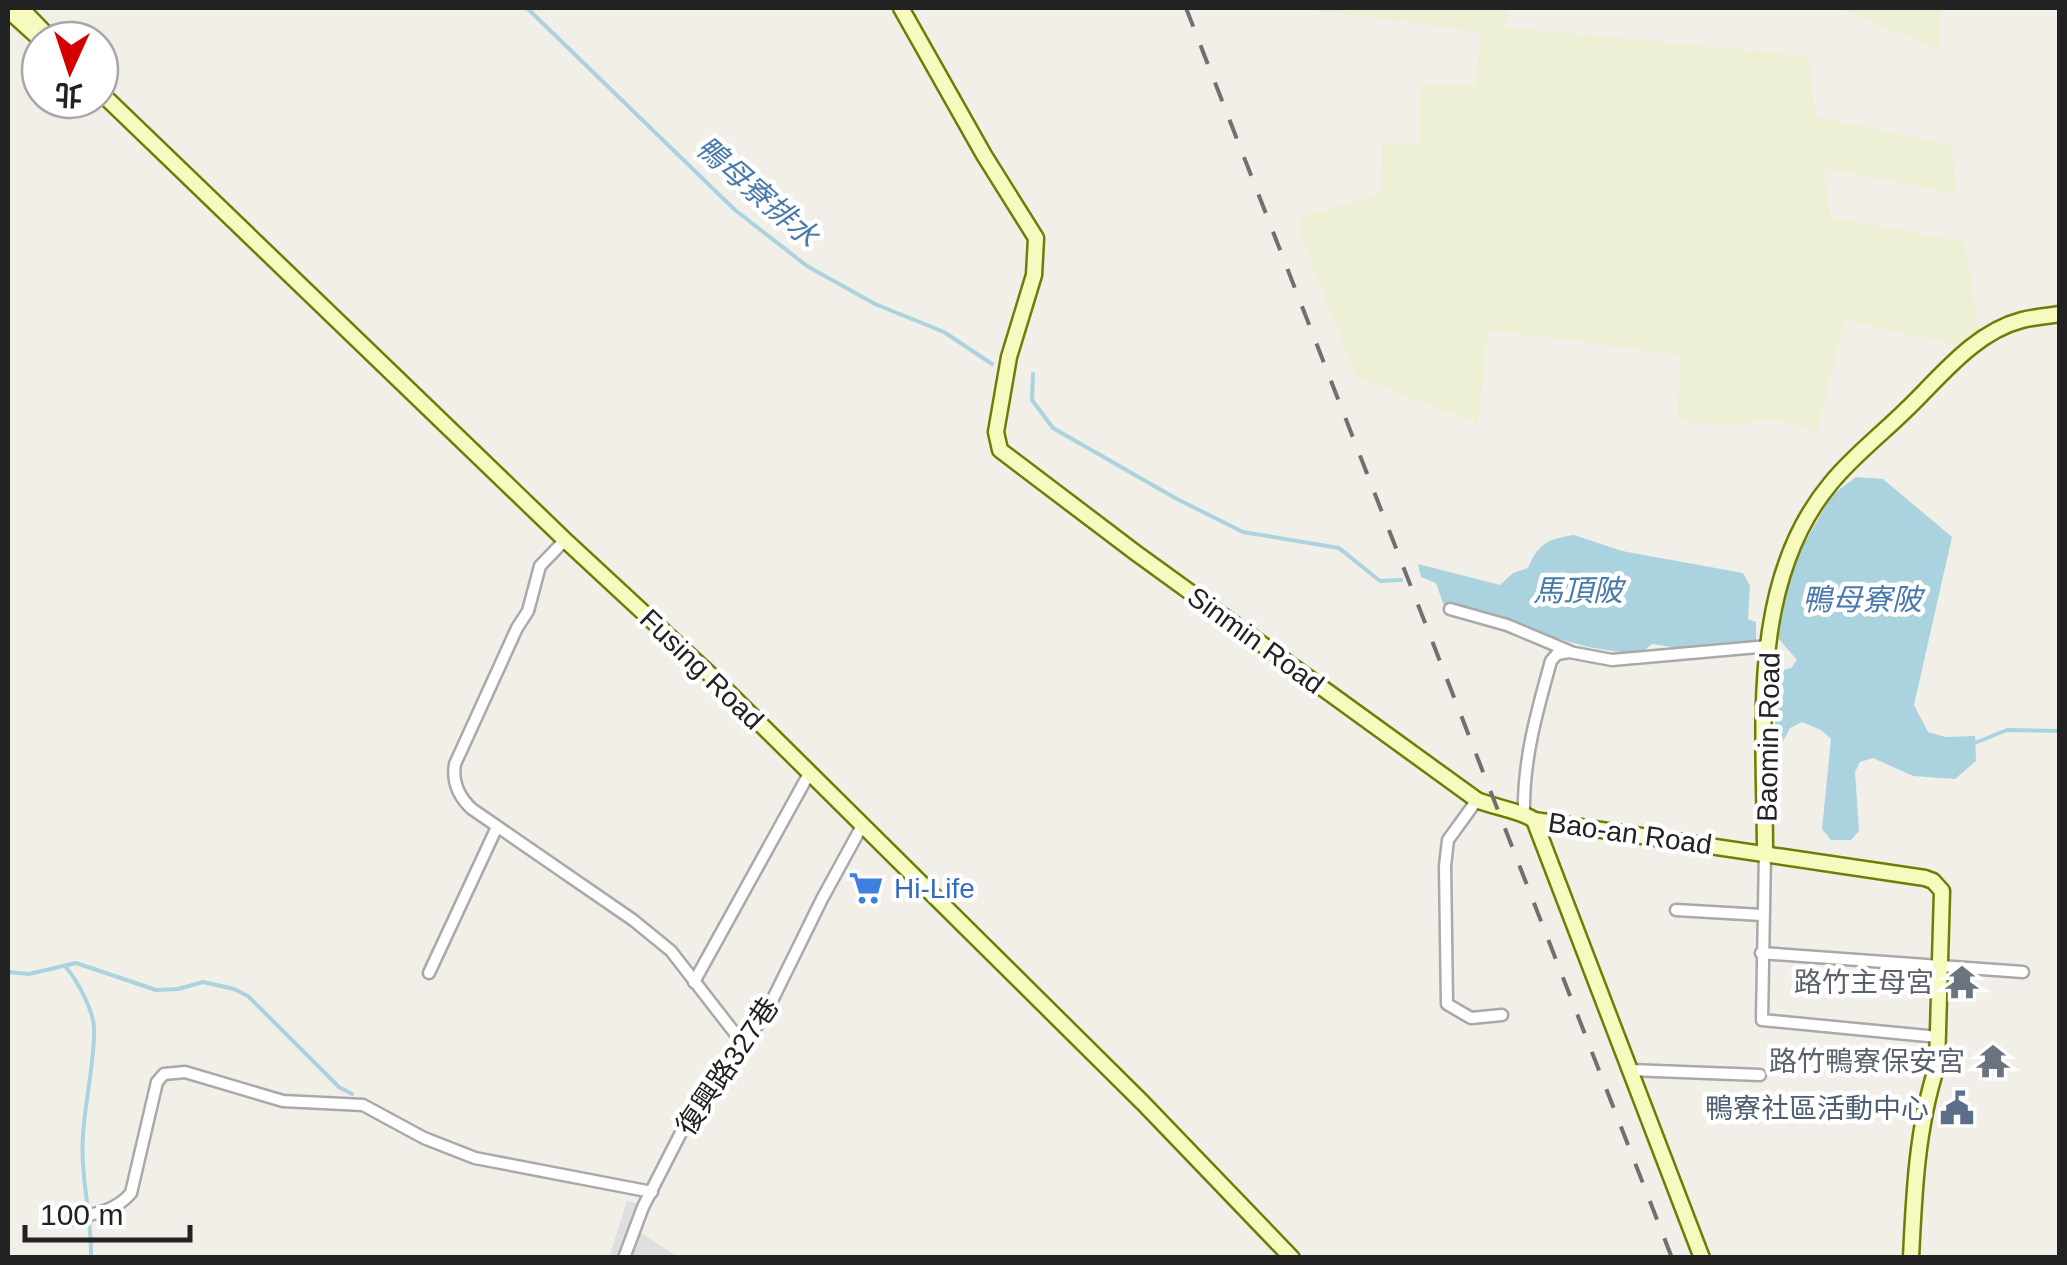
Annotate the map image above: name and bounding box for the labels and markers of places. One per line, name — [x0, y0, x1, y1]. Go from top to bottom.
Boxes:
supermarket icon: Hi-Life — [847, 869, 885, 907]
place label: Hi-Life — [894, 873, 975, 904]
temple icon: 路竹主母宮 — [1943, 963, 1981, 1001]
place label: 路竹主母宮 — [1794, 967, 1934, 998]
temple icon: 路竹鴨寮保安宮 — [1974, 1042, 2012, 1080]
place label: 路竹鴨寮保安宮 — [1769, 1046, 1965, 1077]
public building icon: 鴨寮社區活動中心 — [1938, 1089, 1976, 1127]
place label: 鴨寮社區活動中心 — [1705, 1093, 1929, 1124]

